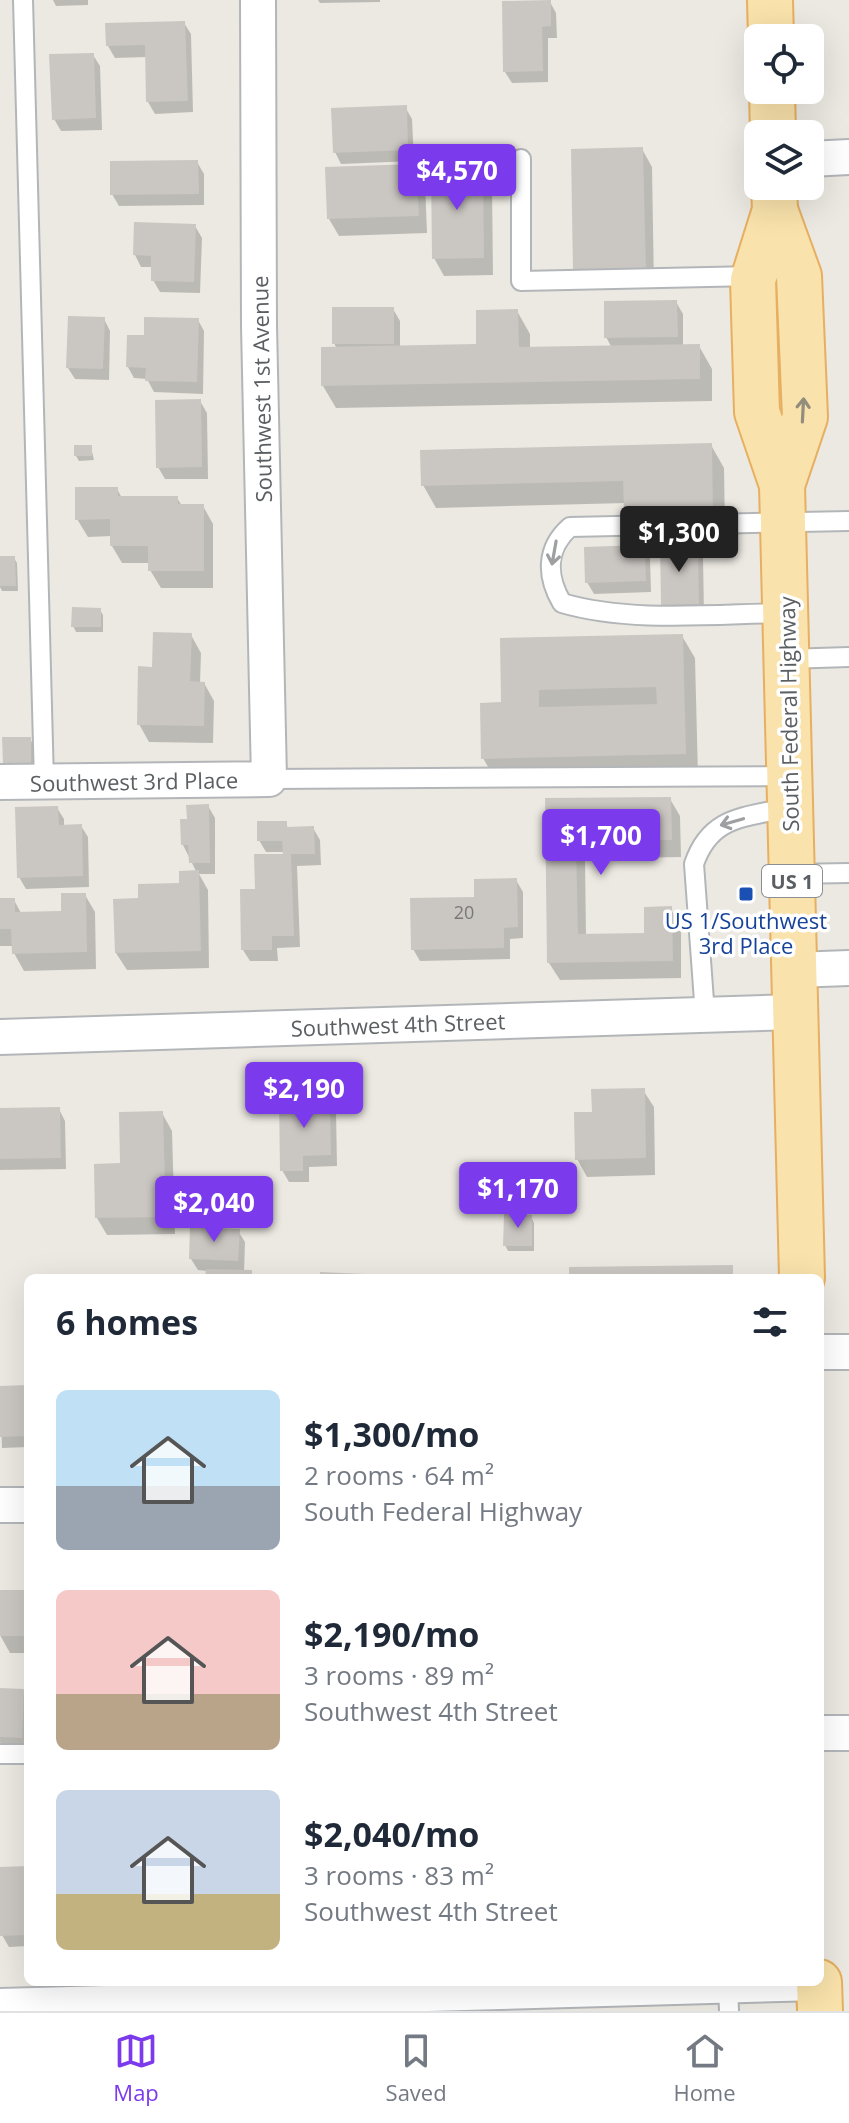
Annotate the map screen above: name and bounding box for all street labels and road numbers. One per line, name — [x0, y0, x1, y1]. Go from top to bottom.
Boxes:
street label: Southwest 1st Avenue — [244, 275, 278, 503]
street label: South Federal Highway — [771, 595, 805, 832]
street label: Southwest 3rd Place — [30, 764, 238, 798]
road number: US 1 — [762, 865, 822, 897]
street label: Southwest 4th Street — [290, 1005, 506, 1043]

